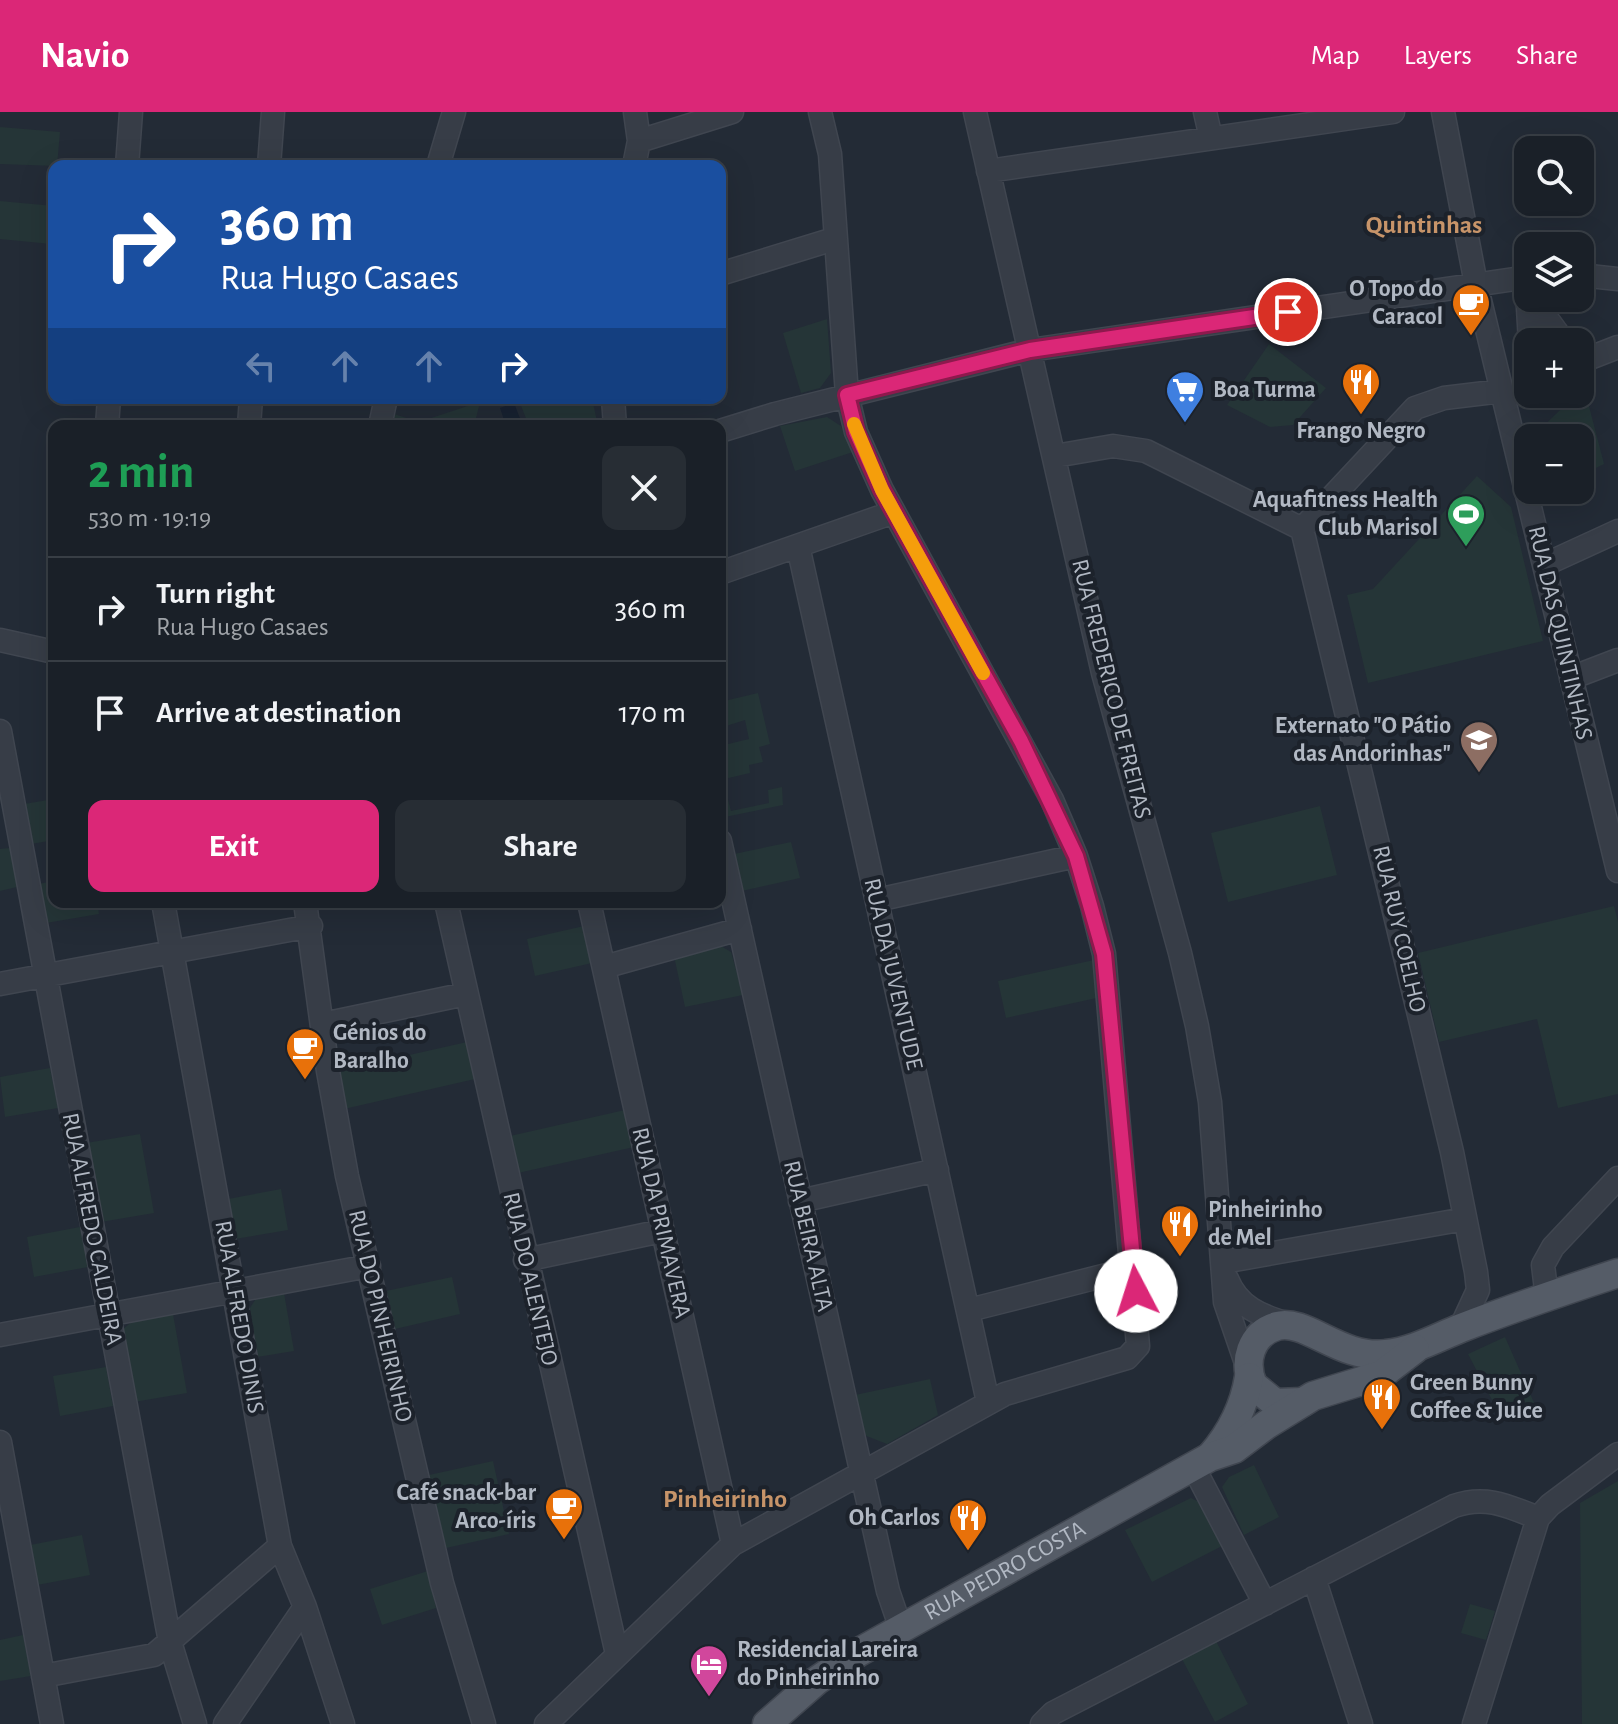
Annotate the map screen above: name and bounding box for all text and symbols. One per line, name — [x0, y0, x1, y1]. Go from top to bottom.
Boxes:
text: Navio — [40, 37, 129, 75]
text: Map — [1311, 42, 1360, 70]
text: Layers — [1404, 42, 1472, 70]
text: Share — [1516, 42, 1578, 70]
map controls — [1514, 136, 1594, 504]
button: search — [1514, 136, 1594, 216]
icon: right — [88, 192, 192, 296]
text: 360 m — [220, 195, 354, 251]
district label: Quintinhas — [1366, 212, 1482, 238]
button: layers — [1514, 232, 1594, 312]
text: Rua Hugo Casaes — [220, 260, 459, 296]
place label: O Topo do Caracol — [1349, 277, 1443, 329]
pin — [1254, 278, 1322, 346]
cafe icon: O Topo do Caracol — [1450, 282, 1492, 337]
icon: arrive — [1266, 290, 1310, 334]
button: + — [1514, 328, 1594, 408]
icon: left — [239, 344, 283, 388]
icon: ahead — [323, 344, 367, 388]
icon: ahead — [407, 344, 451, 388]
icon: right — [491, 344, 535, 388]
restaurant icon: Frango Negro — [1340, 361, 1382, 416]
supermarket icon: Boa Turma — [1164, 369, 1206, 424]
place label: Boa Turma — [1213, 378, 1316, 402]
place label: Frango Negro — [1296, 419, 1426, 443]
button: − — [1514, 424, 1594, 504]
button: close — [602, 446, 686, 530]
text: 2 min — [88, 449, 195, 497]
place label: Aquafitness Health Club Marisol — [1253, 488, 1438, 540]
sports icon: Aquafitness Health Club Marisol — [1445, 493, 1487, 548]
text: 530 m · 19:19 — [88, 505, 211, 531]
street label: RUA DAS QUINTINHAS — [1524, 524, 1596, 742]
street label: RUA FREDERICO DE FREITAS — [1067, 557, 1155, 821]
text: Turn right — [156, 579, 275, 609]
icon: right — [88, 587, 132, 631]
text: 360 m — [615, 594, 686, 624]
text: Rua Hugo Casaes — [156, 614, 329, 640]
icon: arrive — [88, 691, 132, 735]
text: Arrive at destination — [156, 698, 402, 728]
text: 170 m — [618, 698, 686, 728]
place label: Externato "O Pátio das Andorinhas" — [1275, 714, 1451, 766]
school or university icon: Externato "O Pátio das Andorinhas" — [1458, 719, 1500, 774]
button: Exit — [88, 800, 379, 892]
button: Share — [395, 800, 686, 892]
street label: RUA RUY COELHO — [1368, 843, 1430, 1015]
street label: RUA DA JUVENTUDE — [859, 876, 927, 1072]
place label: Génios do Baralho — [333, 1021, 427, 1073]
cafe icon: Génios do Baralho — [284, 1026, 326, 1081]
street label: RUA ALFREDO CALDEIRA — [58, 1111, 126, 1347]
street label: RUA DA PRIMAVERA — [627, 1125, 695, 1321]
street label: RUA BEIRA ALTA — [779, 1158, 837, 1314]
street label: RUA DO ALENTEJO — [498, 1190, 562, 1368]
place label: Pinheirinho de Mel — [1208, 1198, 1323, 1250]
restaurant icon: Pinheirinho de Mel — [1159, 1203, 1201, 1258]
street label: RUA DO PINHEIRINHO — [344, 1208, 416, 1424]
street label: RUA ALFREDO DINIS — [210, 1219, 268, 1415]
position arrow — [1094, 1249, 1178, 1333]
place label: Green Bunny Coffee & Juice — [1410, 1371, 1543, 1423]
restaurant icon: Green Bunny Coffee & Juice — [1361, 1376, 1403, 1431]
place label: Café snack-bar Arco-íris — [396, 1481, 537, 1533]
cafe icon: Café snack-bar Arco-íris — [543, 1486, 585, 1541]
district label: Pinheirinho — [663, 1486, 787, 1512]
restaurant icon: Oh Carlos — [947, 1497, 989, 1552]
place label: Oh Carlos — [849, 1506, 940, 1530]
street label: RUA PEDRO COSTA — [920, 1517, 1090, 1625]
place label: Residencial Lareira do Pinheirinho — [737, 1638, 918, 1690]
hotel icon: Residencial Lareira do Pinheirinho — [688, 1643, 730, 1698]

